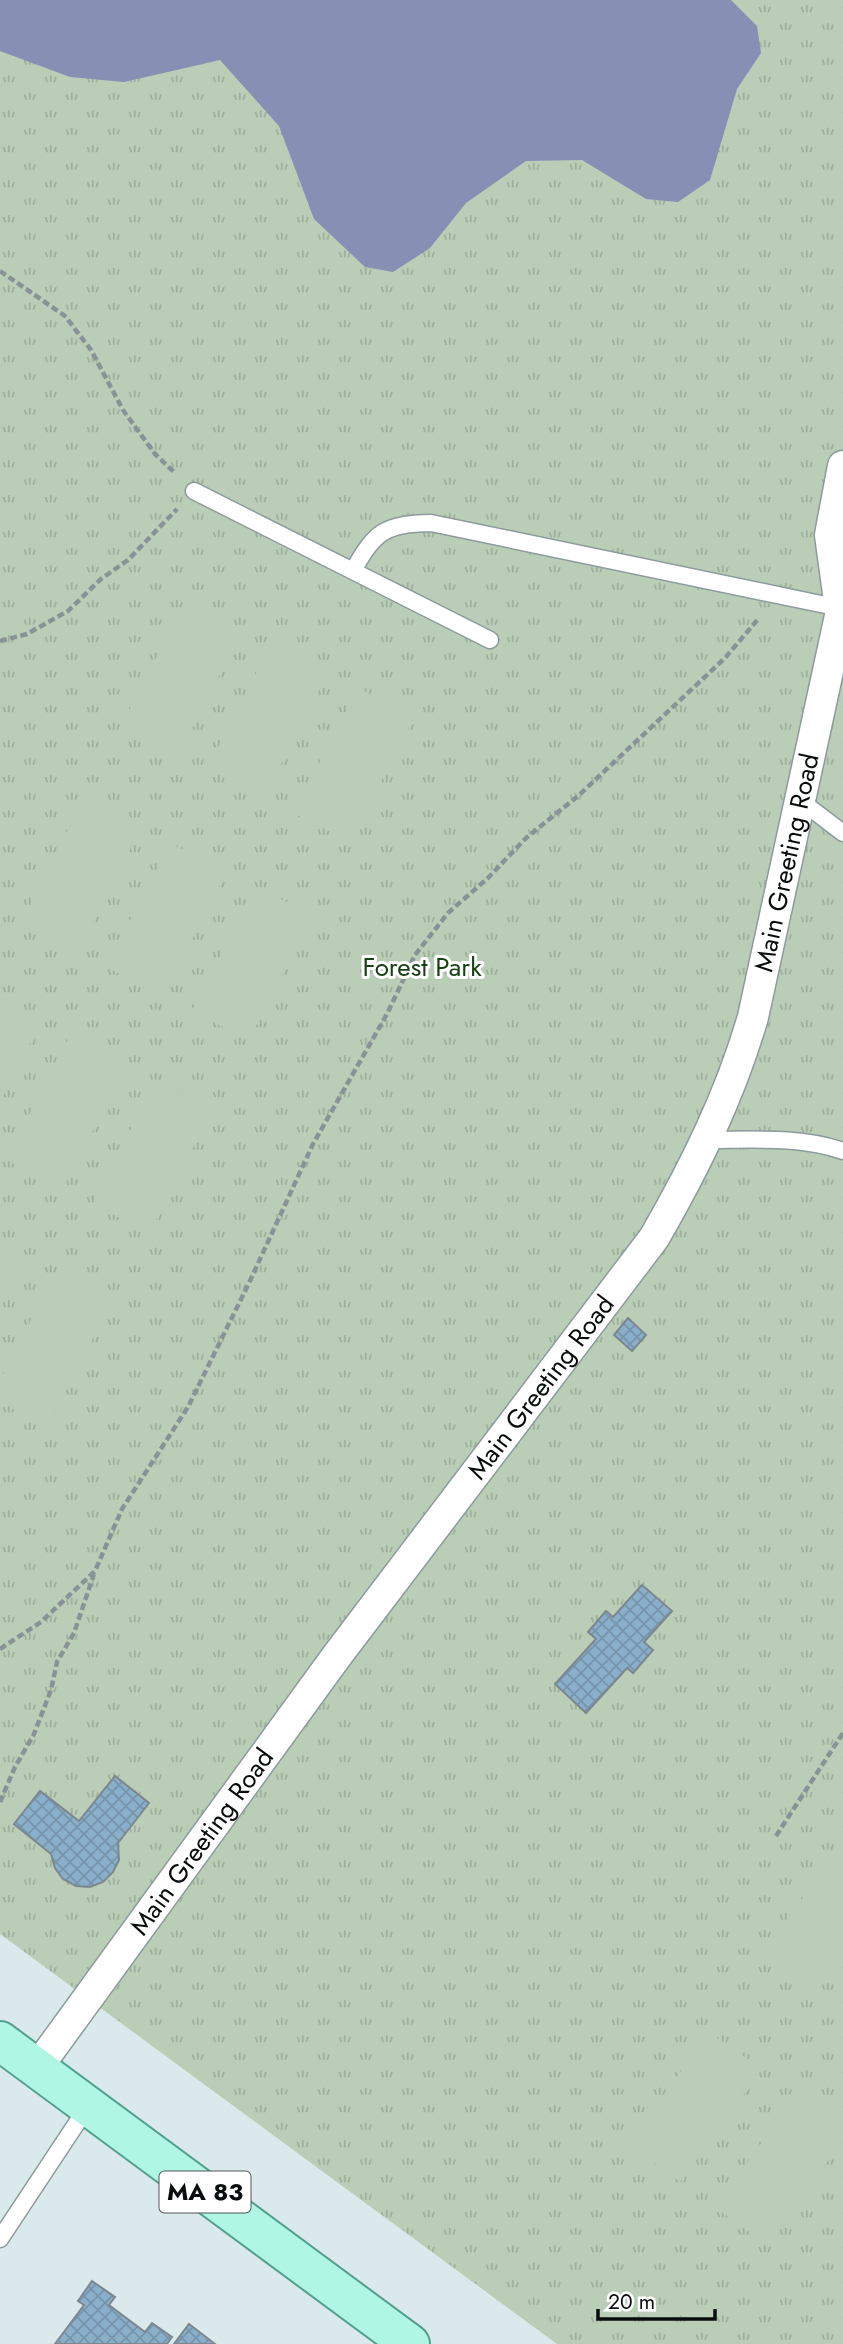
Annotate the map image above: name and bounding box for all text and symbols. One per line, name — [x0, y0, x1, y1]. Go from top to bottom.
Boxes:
street label: Main Greeting Road — [744, 750, 829, 975]
park label: Forest Park — [362, 948, 482, 986]
street label: Main Greeting Road — [458, 1287, 623, 1487]
street label: Main Greeting Road — [121, 1740, 283, 1943]
road number: MA 83 — [160, 2172, 250, 2213]
scale bar — [598, 2278, 715, 2322]
text: 20 m — [608, 2287, 655, 2317]

